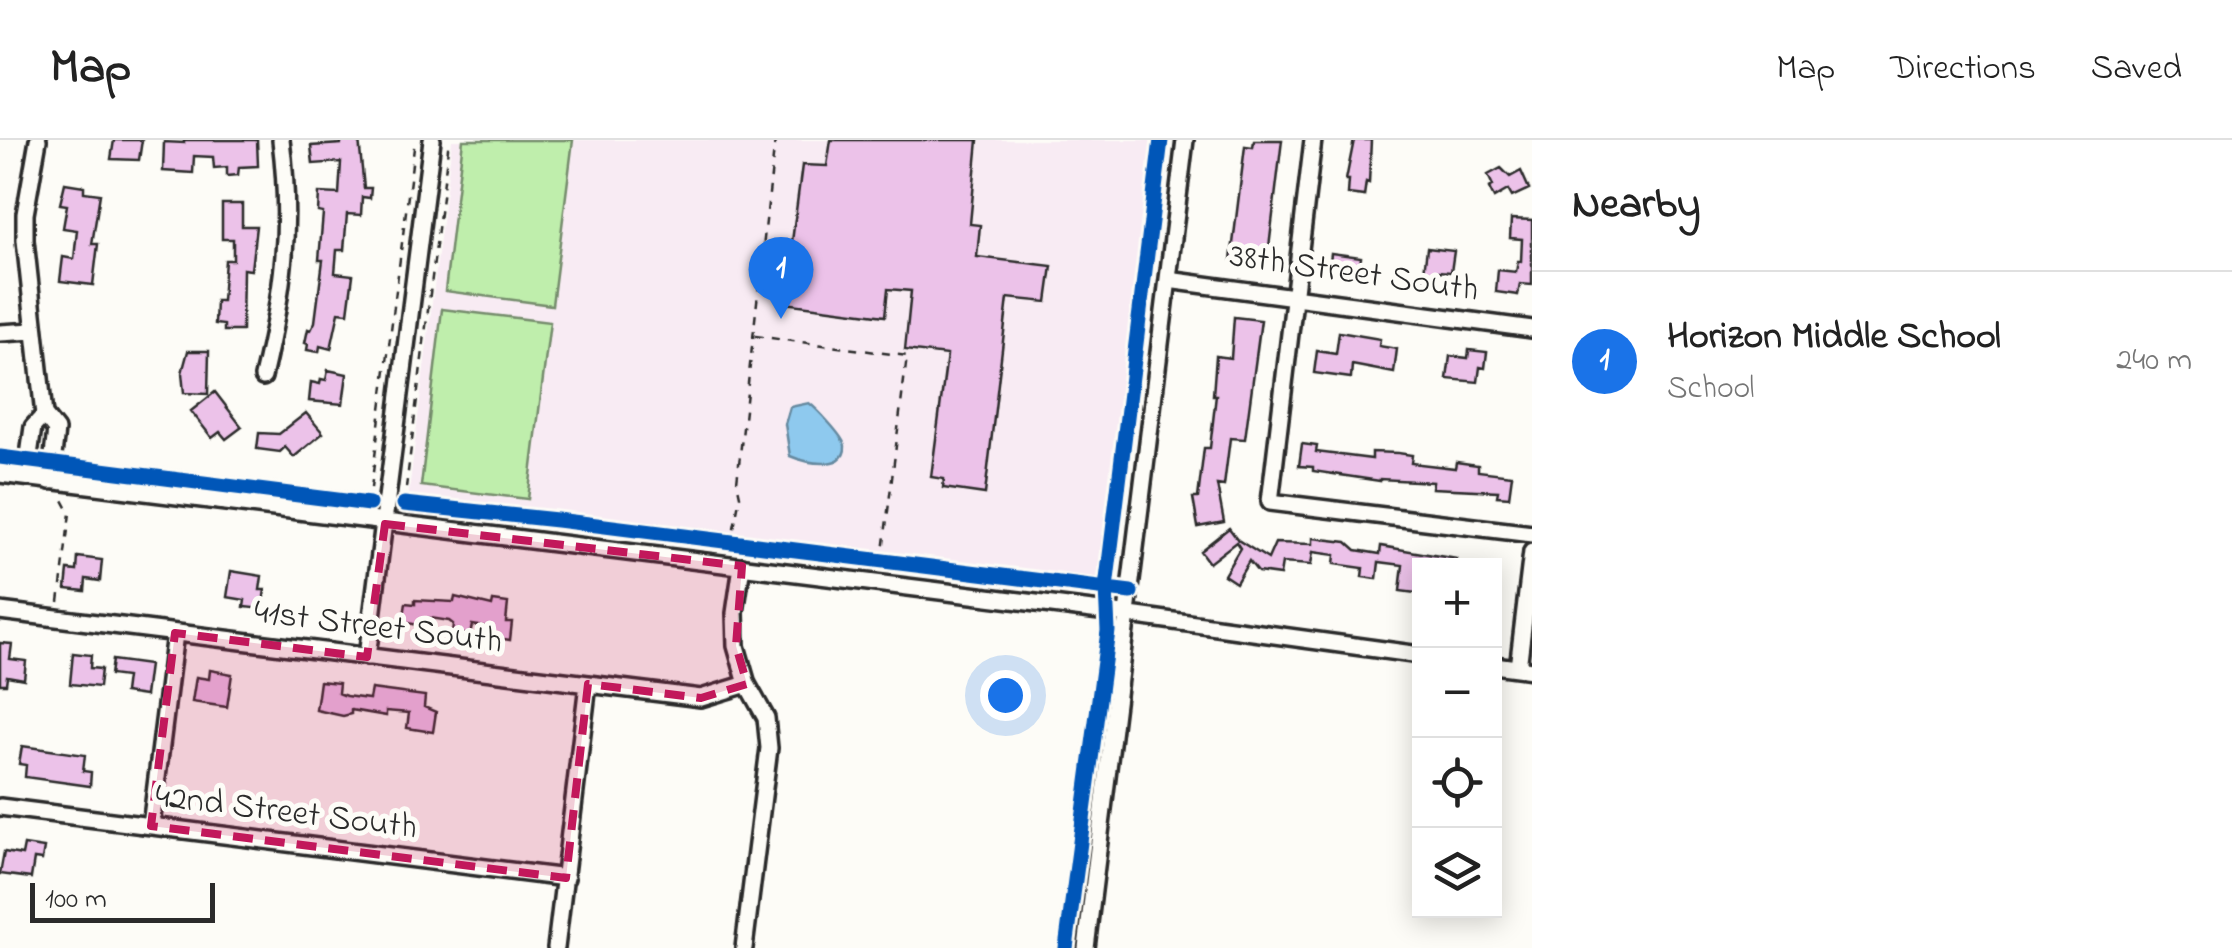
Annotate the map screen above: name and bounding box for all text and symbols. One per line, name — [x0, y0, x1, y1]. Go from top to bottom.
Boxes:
text: Map — [50, 34, 131, 104]
text: Map — [1776, 44, 1835, 95]
text: Directions — [1890, 44, 2036, 95]
text: Saved — [2091, 44, 2182, 95]
text: Nearby — [1572, 175, 1700, 236]
street label: 38th Street South — [1226, 231, 1482, 317]
pin: 1 — [748, 236, 814, 319]
text: Horizon Middle School — [1667, 310, 2001, 366]
text: 1 — [1599, 338, 1610, 385]
text: 240 m — [2116, 338, 2192, 385]
text: School — [1667, 366, 1755, 413]
map controls — [1412, 558, 1502, 918]
button: + — [1412, 558, 1502, 648]
street label: 41st Street South — [251, 587, 505, 669]
button: − — [1412, 648, 1502, 738]
your location — [980, 670, 1031, 721]
button: locate — [1412, 738, 1502, 828]
street label: 42nd Street South — [152, 772, 420, 854]
button: layers — [1412, 828, 1502, 918]
scale bar — [30, 878, 215, 922]
text: 100 m — [45, 880, 107, 921]

